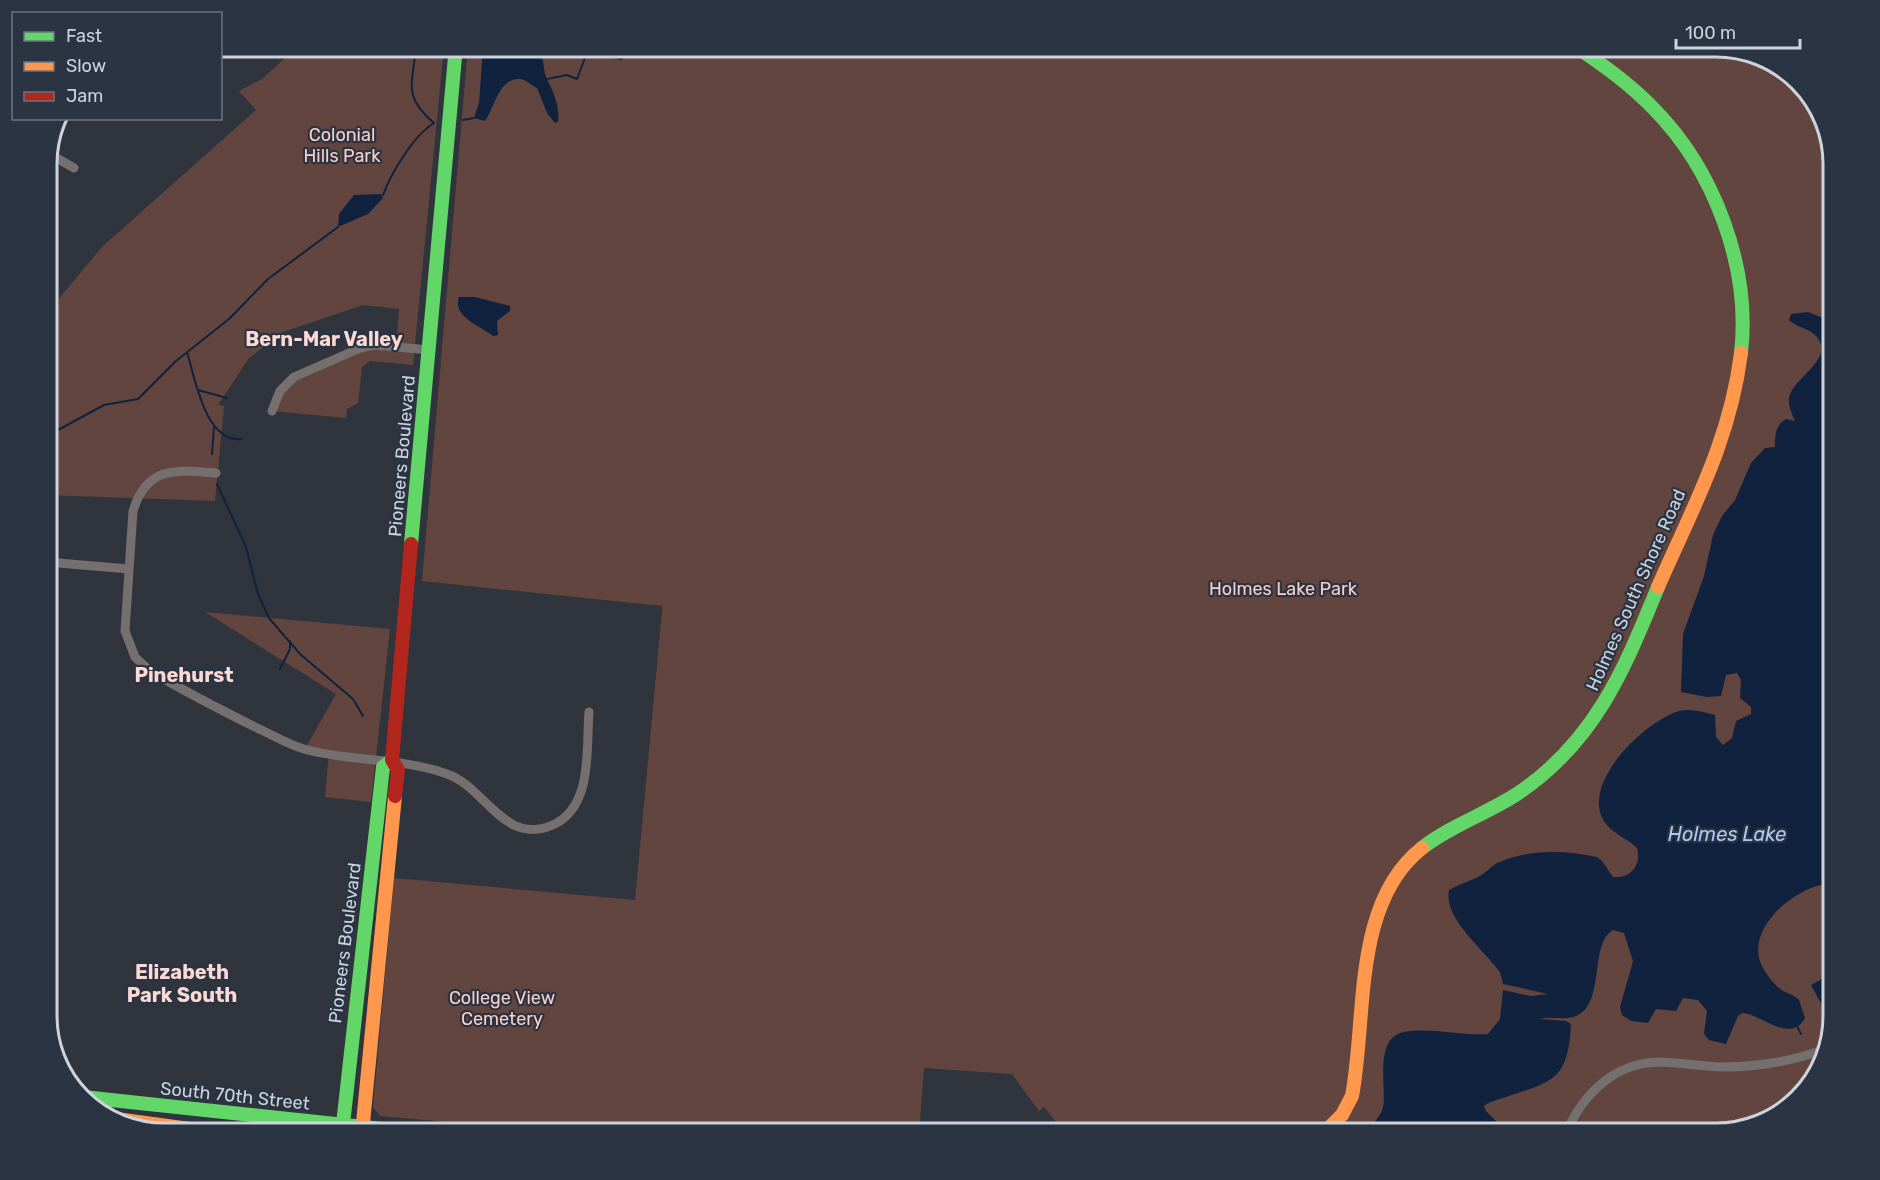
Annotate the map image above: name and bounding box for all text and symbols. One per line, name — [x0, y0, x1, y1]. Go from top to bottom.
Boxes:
legend — [12, 12, 222, 120]
scale bar — [1676, 12, 1800, 50]
text: 100 m — [1685, 22, 1736, 44]
text: Fast — [66, 25, 102, 47]
text: Slow — [66, 55, 106, 77]
text: Jam — [66, 85, 103, 107]
park label: Colonial Hills Park — [304, 124, 381, 167]
district label: Bern-Mar Valley — [245, 327, 403, 351]
street label: Pioneers Boulevard — [384, 374, 420, 538]
street label: Holmes South Shore Road — [1582, 486, 1690, 694]
park label: Holmes Lake Park — [1209, 578, 1358, 600]
district label: Pinehurst — [134, 663, 234, 687]
water label: Holmes Lake — [1668, 822, 1786, 846]
street label: Pioneers Boulevard — [324, 861, 366, 1025]
district label: Elizabeth Park South — [127, 960, 237, 1007]
park label: College View Cemetery — [449, 987, 555, 1030]
street label: South 70th Street — [159, 1077, 311, 1115]

